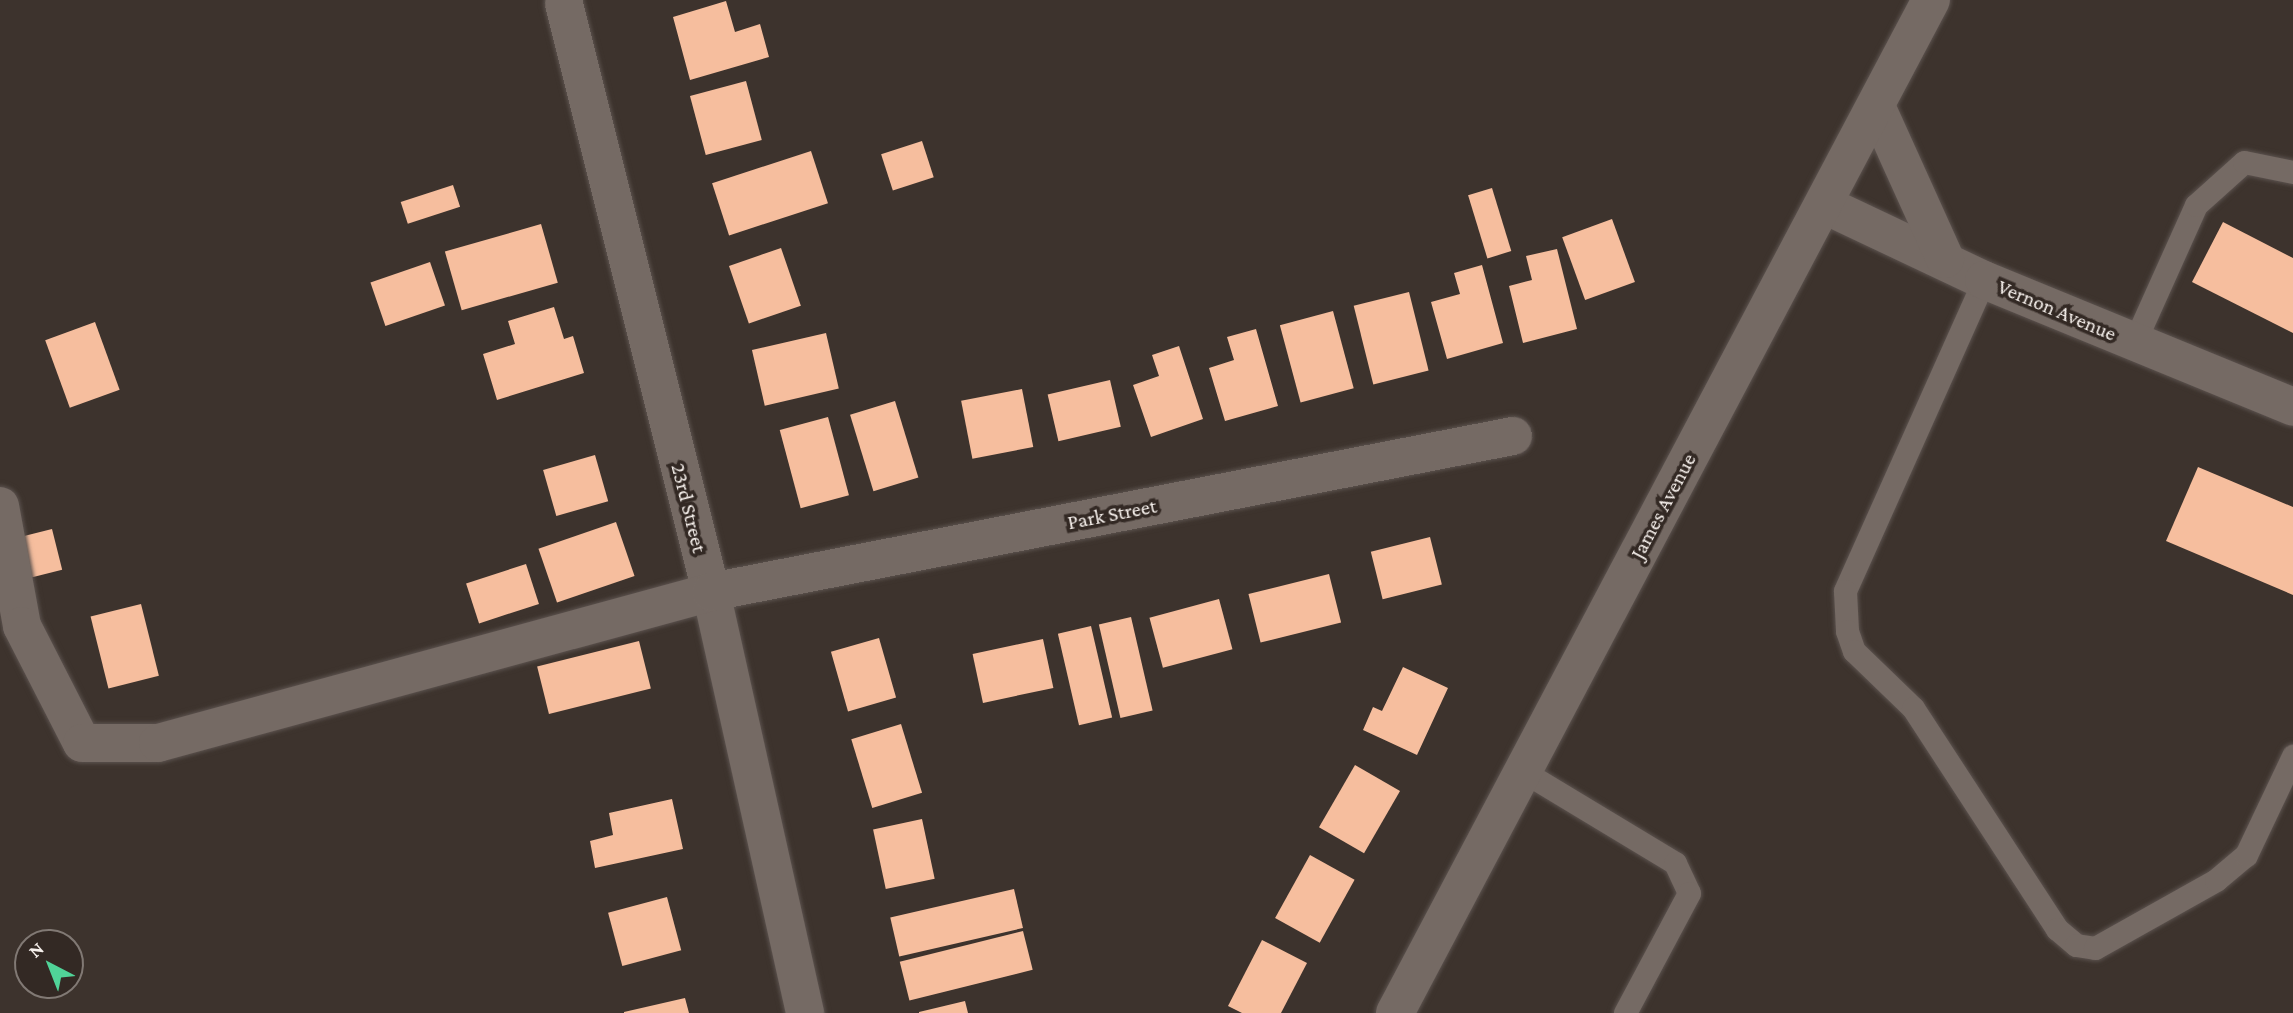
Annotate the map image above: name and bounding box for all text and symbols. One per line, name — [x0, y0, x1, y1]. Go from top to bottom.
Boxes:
street label: Vernon Avenue — [1994, 274, 2120, 346]
street label: James Avenue — [1625, 449, 1701, 563]
street label: 23rd Street — [666, 461, 712, 555]
street label: Park Street — [1065, 493, 1159, 535]
north arrow — [14, 929, 84, 999]
text: N — [24, 937, 48, 962]

